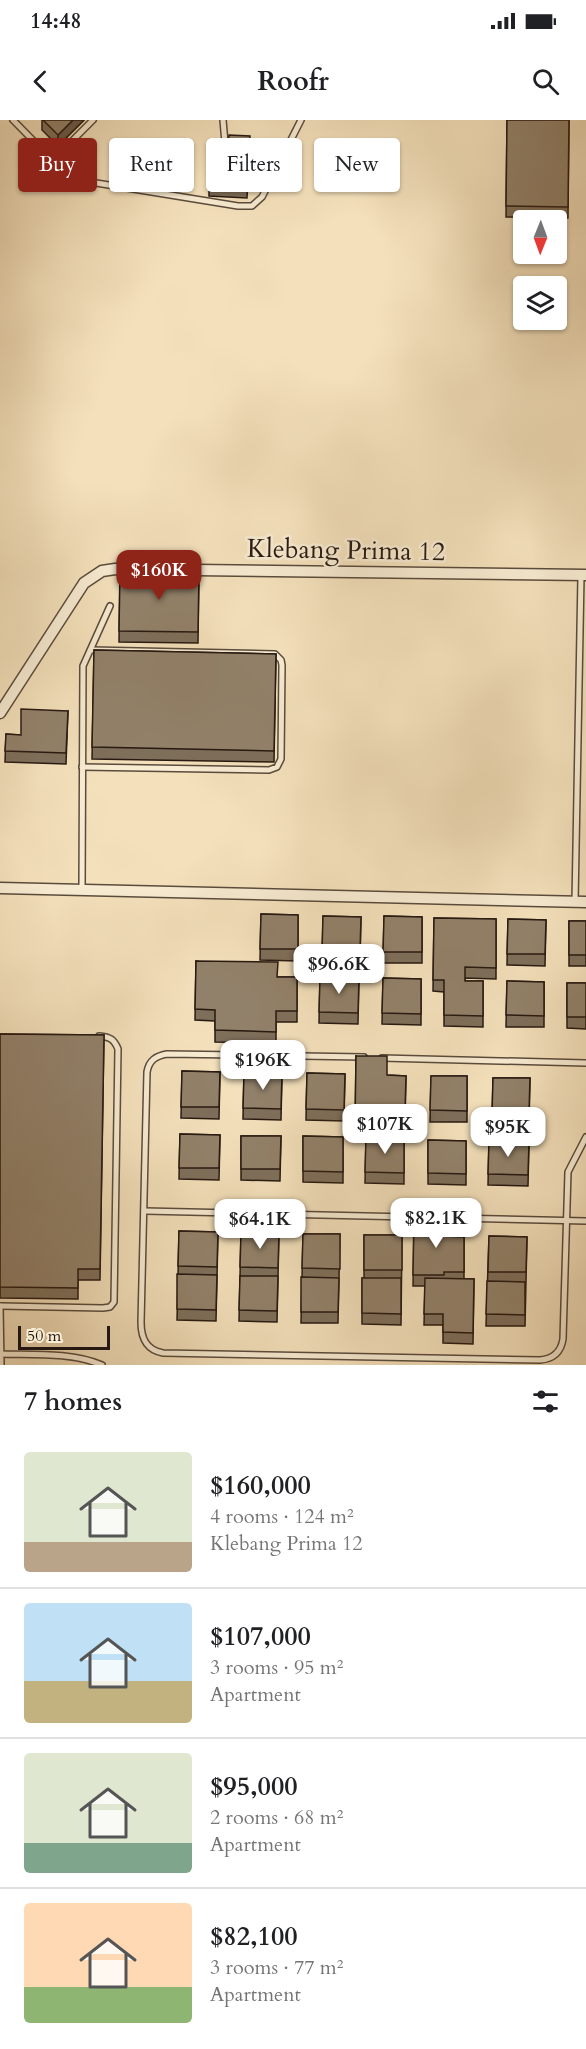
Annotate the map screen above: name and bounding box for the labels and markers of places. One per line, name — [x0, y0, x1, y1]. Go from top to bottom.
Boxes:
pin: $160K — [117, 550, 201, 601]
pin: $96.6K — [290, 944, 388, 995]
pin: $196K — [221, 1040, 305, 1091]
pin: $107K — [343, 1104, 427, 1155]
pin: $95K — [472, 1107, 544, 1158]
pin: $82.1K — [387, 1198, 485, 1249]
pin: $64.1K — [211, 1199, 309, 1250]

